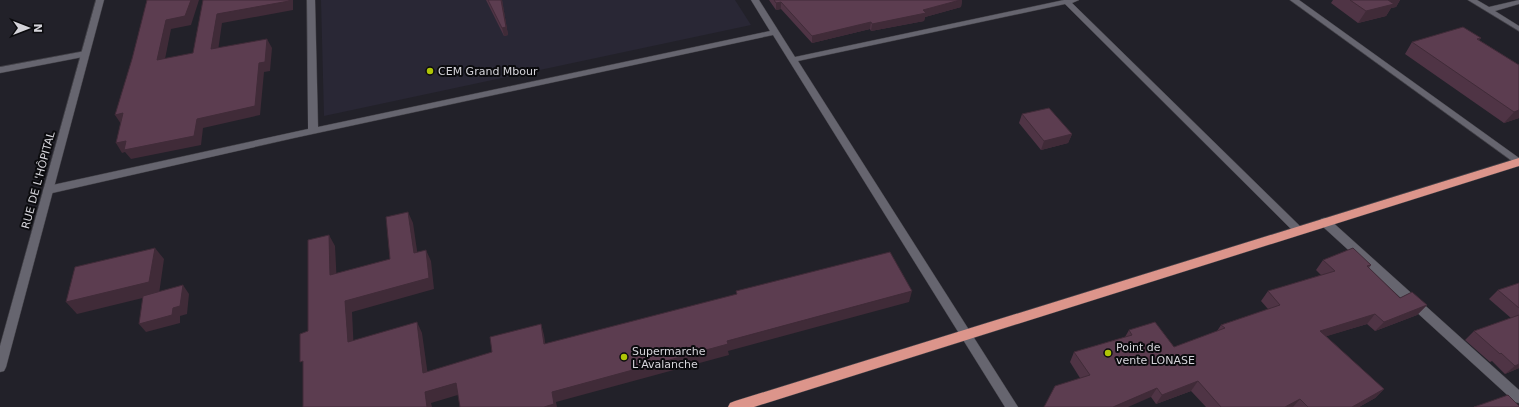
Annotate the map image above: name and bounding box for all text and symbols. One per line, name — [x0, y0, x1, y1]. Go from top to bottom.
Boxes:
north arrow — [8, 8, 48, 48]
text: N — [31, 23, 44, 33]
place label: CEM Grand Mbour — [438, 65, 538, 78]
marker: CEM Grand Mbour — [425, 66, 435, 76]
street label: RUE DE L'HÔPITAL — [19, 129, 58, 230]
place label: Point de vente LONASE — [1116, 341, 1195, 367]
place label: Supermarche L'Avalanche — [632, 345, 706, 371]
marker: Point de vente LONASE — [1103, 348, 1113, 358]
marker: Supermarche L'Avalanche — [619, 352, 629, 362]

